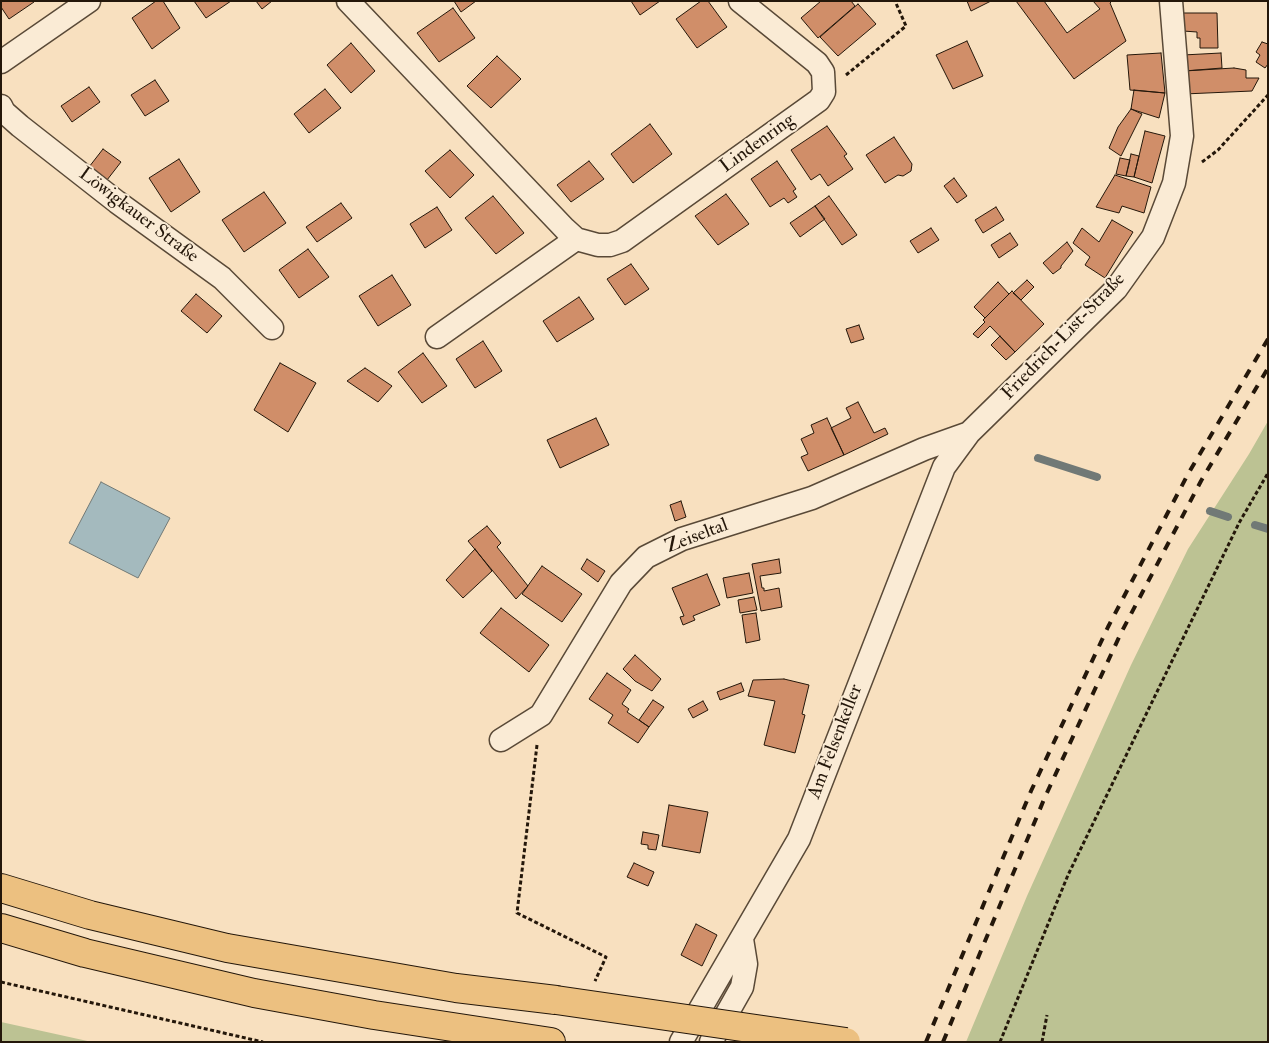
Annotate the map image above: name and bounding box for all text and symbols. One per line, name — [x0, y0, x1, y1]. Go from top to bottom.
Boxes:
street label: Lindenring — [716, 109, 800, 179]
street label: Löwigkauer Straße — [73, 163, 203, 269]
street label: Friedrich-List-Straße — [998, 269, 1130, 405]
street label: Zeiseltal — [662, 515, 732, 559]
street label: Am Felsenkeller — [804, 682, 868, 802]

